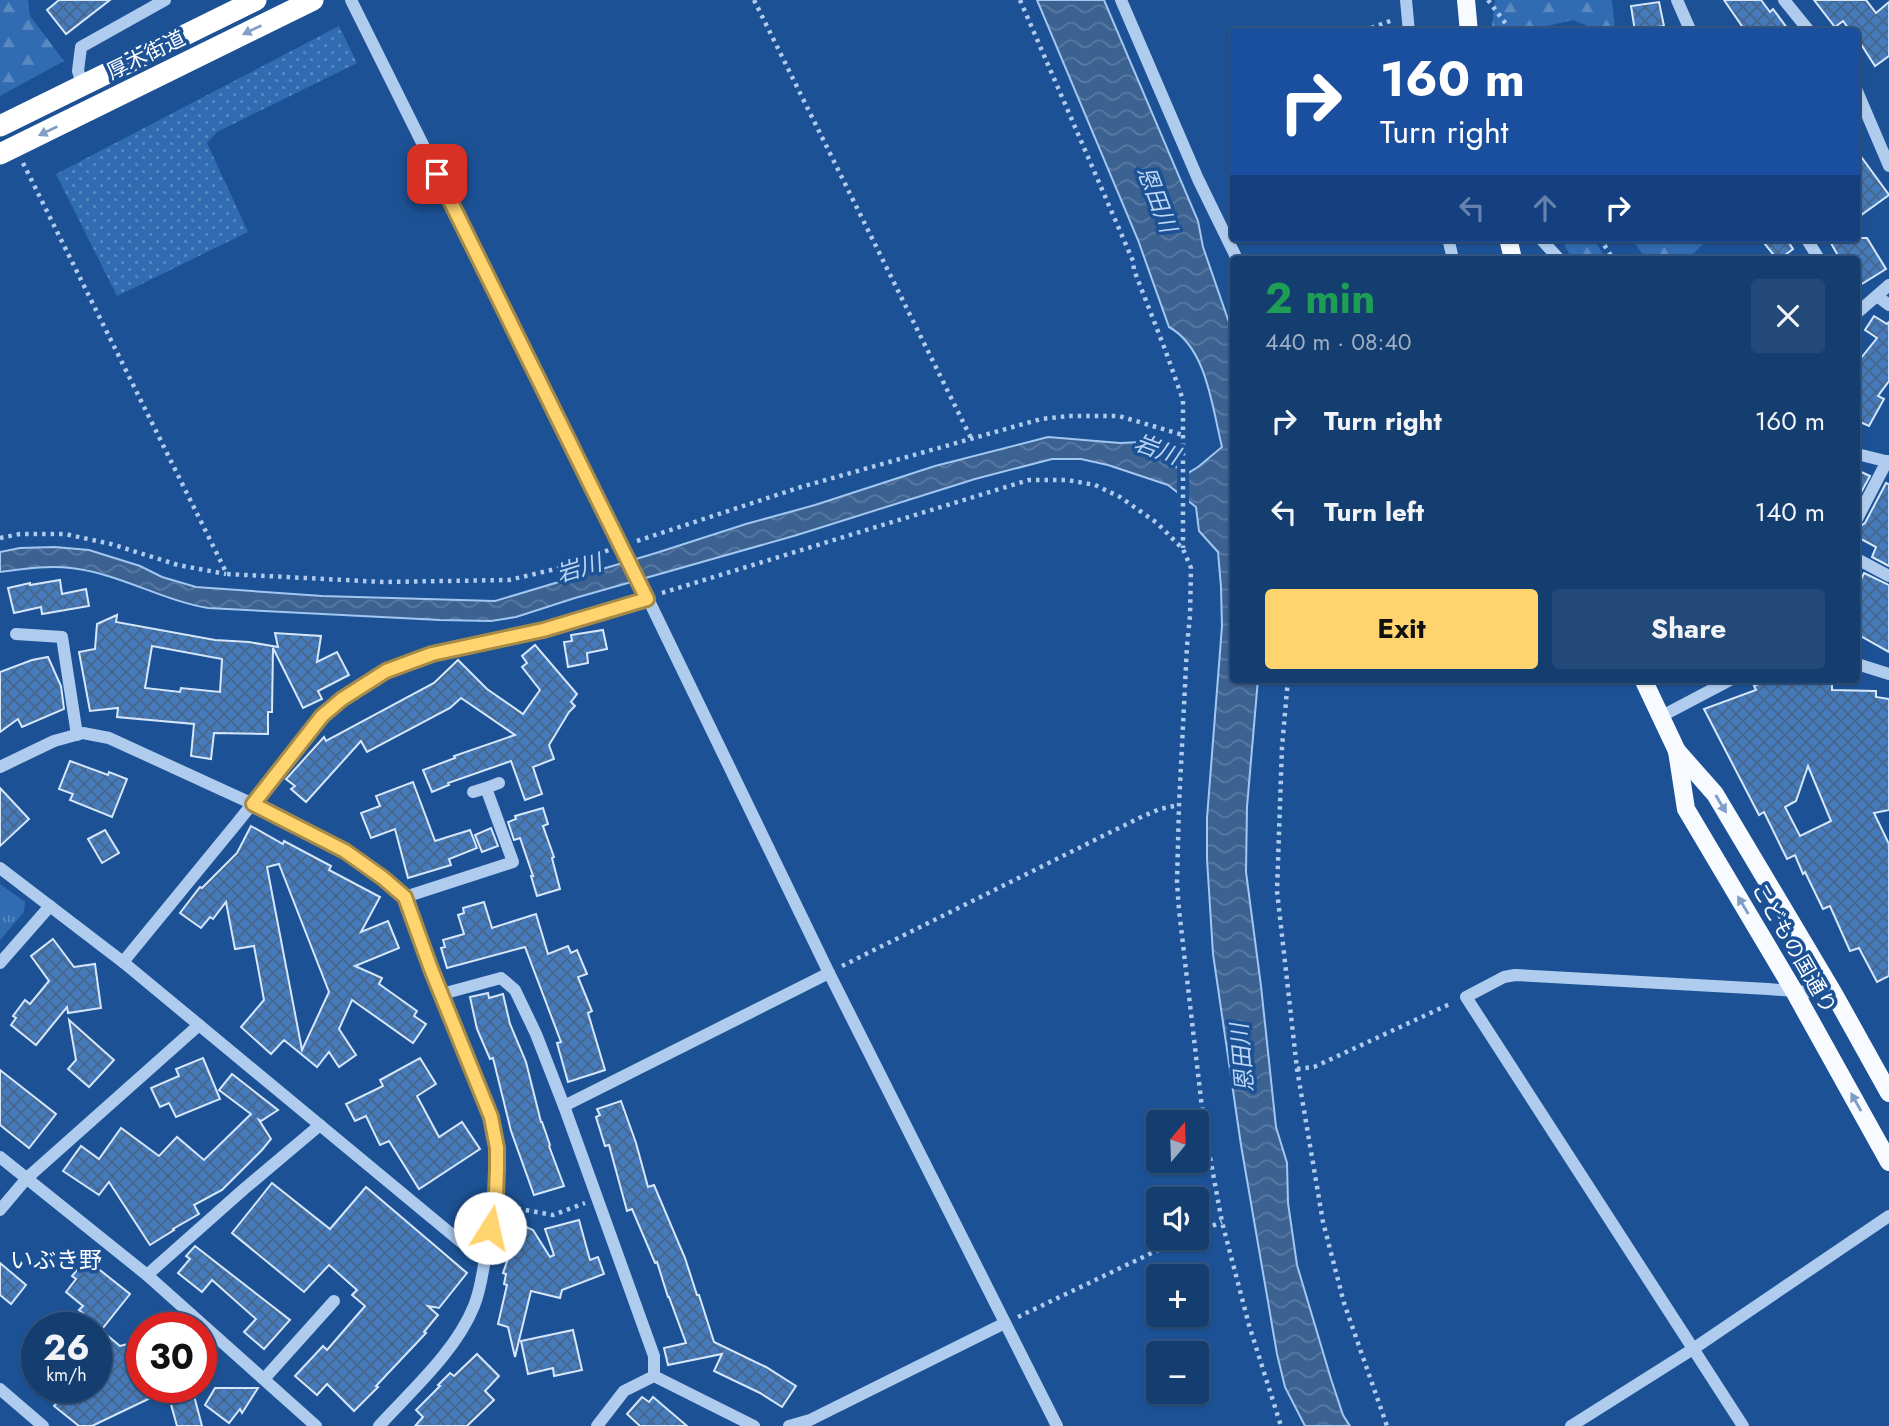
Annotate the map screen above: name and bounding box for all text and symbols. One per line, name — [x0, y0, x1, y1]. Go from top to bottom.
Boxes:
street label: 厚木街道 — [102, 23, 190, 87]
one-way arrow — [242, 25, 262, 36]
text: 160 m — [1380, 44, 1525, 114]
icon: right — [1265, 56, 1356, 147]
text: Turn right — [1380, 109, 1509, 155]
one-way arrow — [38, 125, 58, 136]
pin — [407, 144, 467, 204]
icon: arrive — [418, 155, 456, 193]
water label: 恩田川 — [1129, 161, 1186, 240]
icon: left — [1453, 189, 1491, 227]
icon: ahead — [1526, 189, 1564, 227]
icon: right — [1599, 189, 1637, 227]
text: 2 min — [1265, 268, 1375, 329]
button: close — [1751, 279, 1825, 353]
text: 440 m · 08:40 — [1265, 325, 1412, 359]
icon: right — [1265, 402, 1303, 440]
text: Turn right — [1324, 402, 1442, 440]
text: 160 m — [1755, 402, 1825, 440]
water label: 岩川 — [1130, 425, 1187, 474]
icon: left — [1265, 493, 1303, 531]
text: Turn left — [1324, 493, 1424, 531]
text: 140 m — [1754, 493, 1825, 531]
water label: 岩川 — [552, 544, 609, 591]
button: Exit — [1265, 589, 1538, 669]
button: Share — [1552, 589, 1825, 669]
one-way arrow — [1715, 794, 1727, 813]
street label: こどもの国通り — [1744, 877, 1844, 1019]
one-way arrow — [1736, 895, 1749, 914]
water label: 恩田川 — [1222, 1019, 1262, 1094]
one-way arrow — [1850, 1093, 1862, 1112]
north arrow — [1146, 1110, 1209, 1172]
map controls — [1146, 1110, 1209, 1404]
button: sound — [1146, 1187, 1209, 1250]
position arrow — [453, 1191, 527, 1265]
district label: いぶき野 — [10, 1243, 102, 1277]
button: + — [1146, 1264, 1209, 1327]
speed limit sign: 30 — [126, 1312, 217, 1403]
text: 26 — [43, 1323, 90, 1373]
button: − — [1146, 1341, 1209, 1404]
text: km/h — [46, 1362, 87, 1388]

